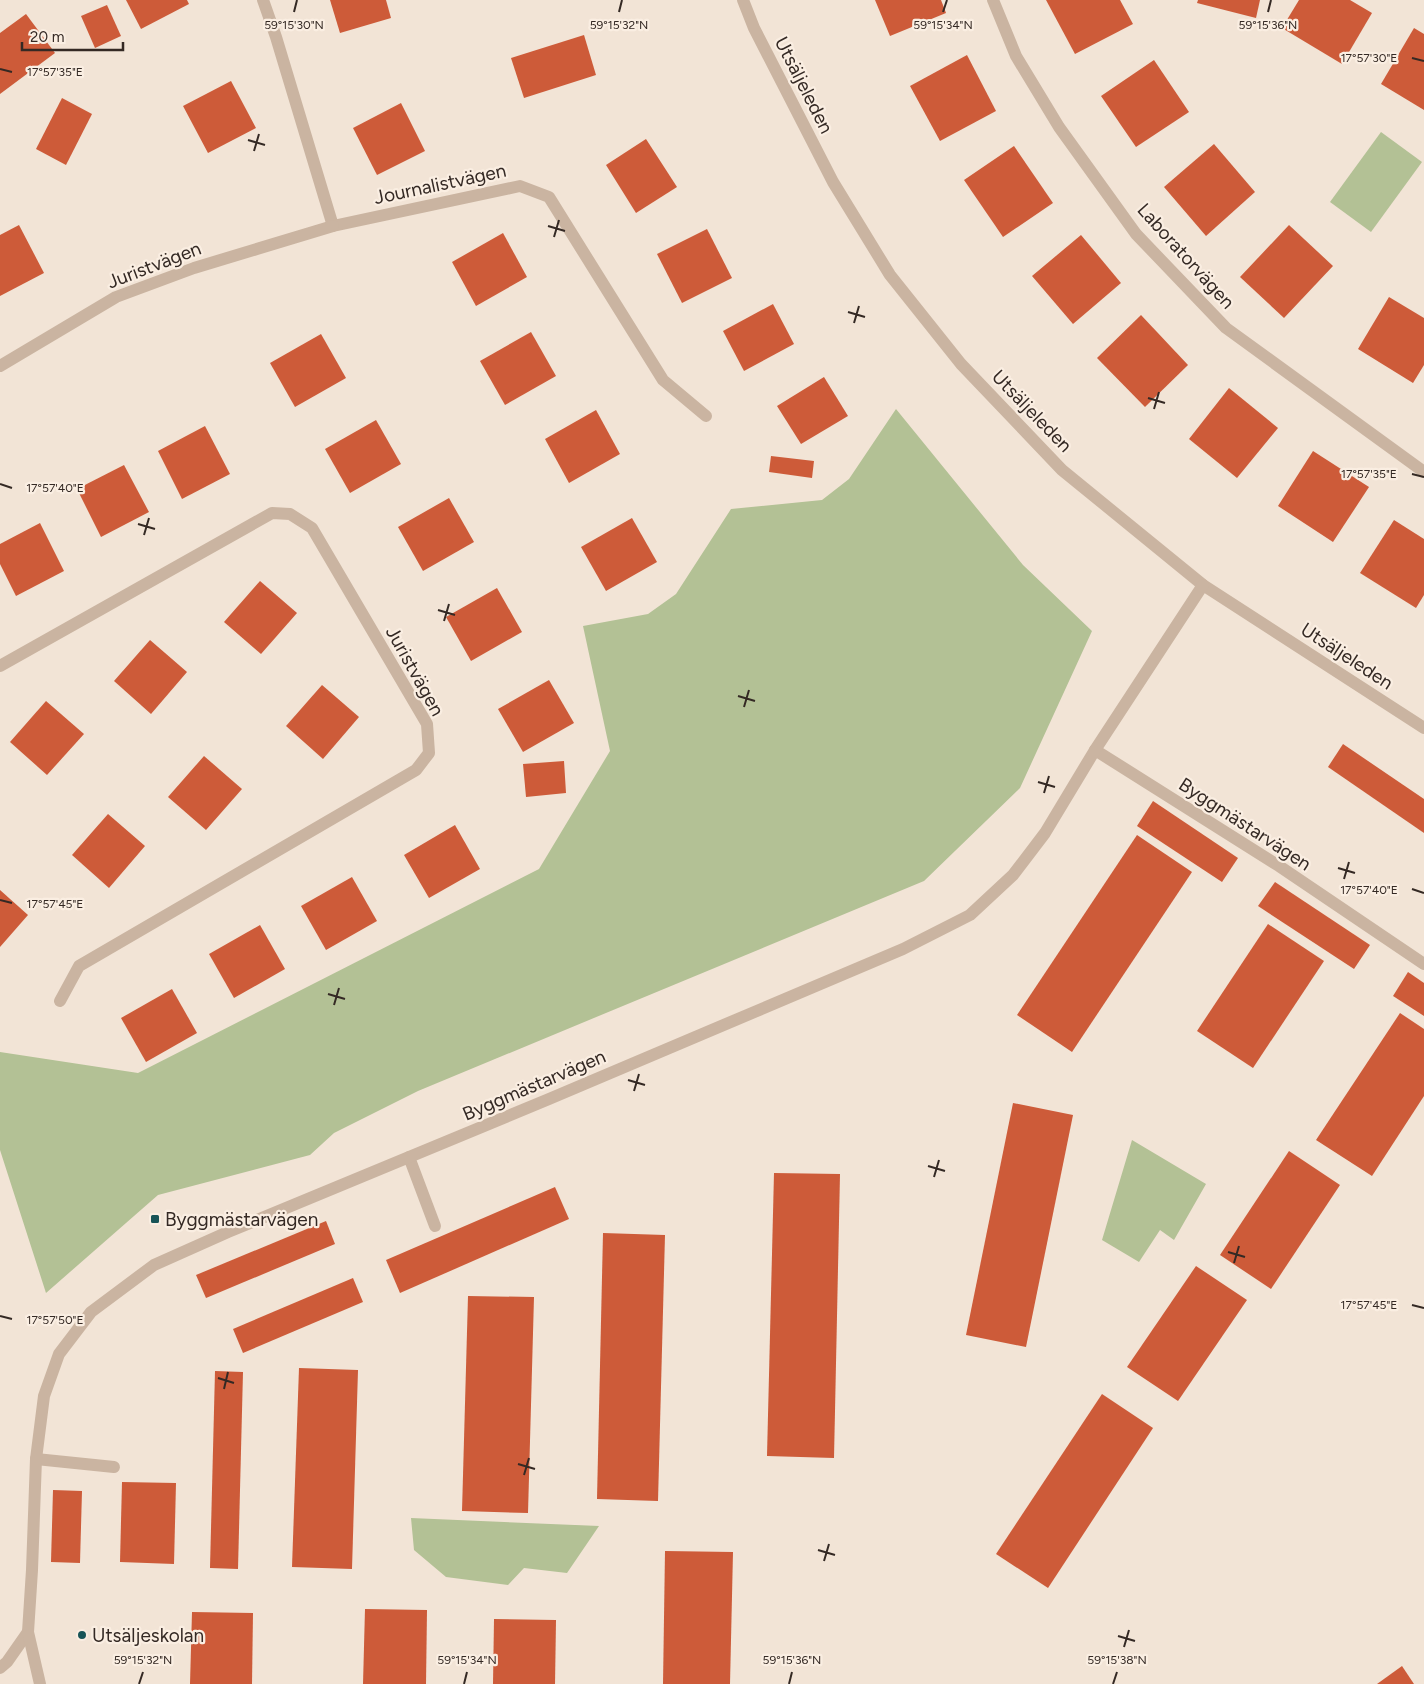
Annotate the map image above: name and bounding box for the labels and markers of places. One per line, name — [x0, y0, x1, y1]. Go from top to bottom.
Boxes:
place label: Byggmästarvägen — [165, 1208, 318, 1231]
marker: Byggmästarvägen — [149, 1213, 161, 1225]
place label: Utsäljeskolan — [92, 1624, 204, 1647]
marker: Utsäljeskolan — [76, 1629, 88, 1641]

